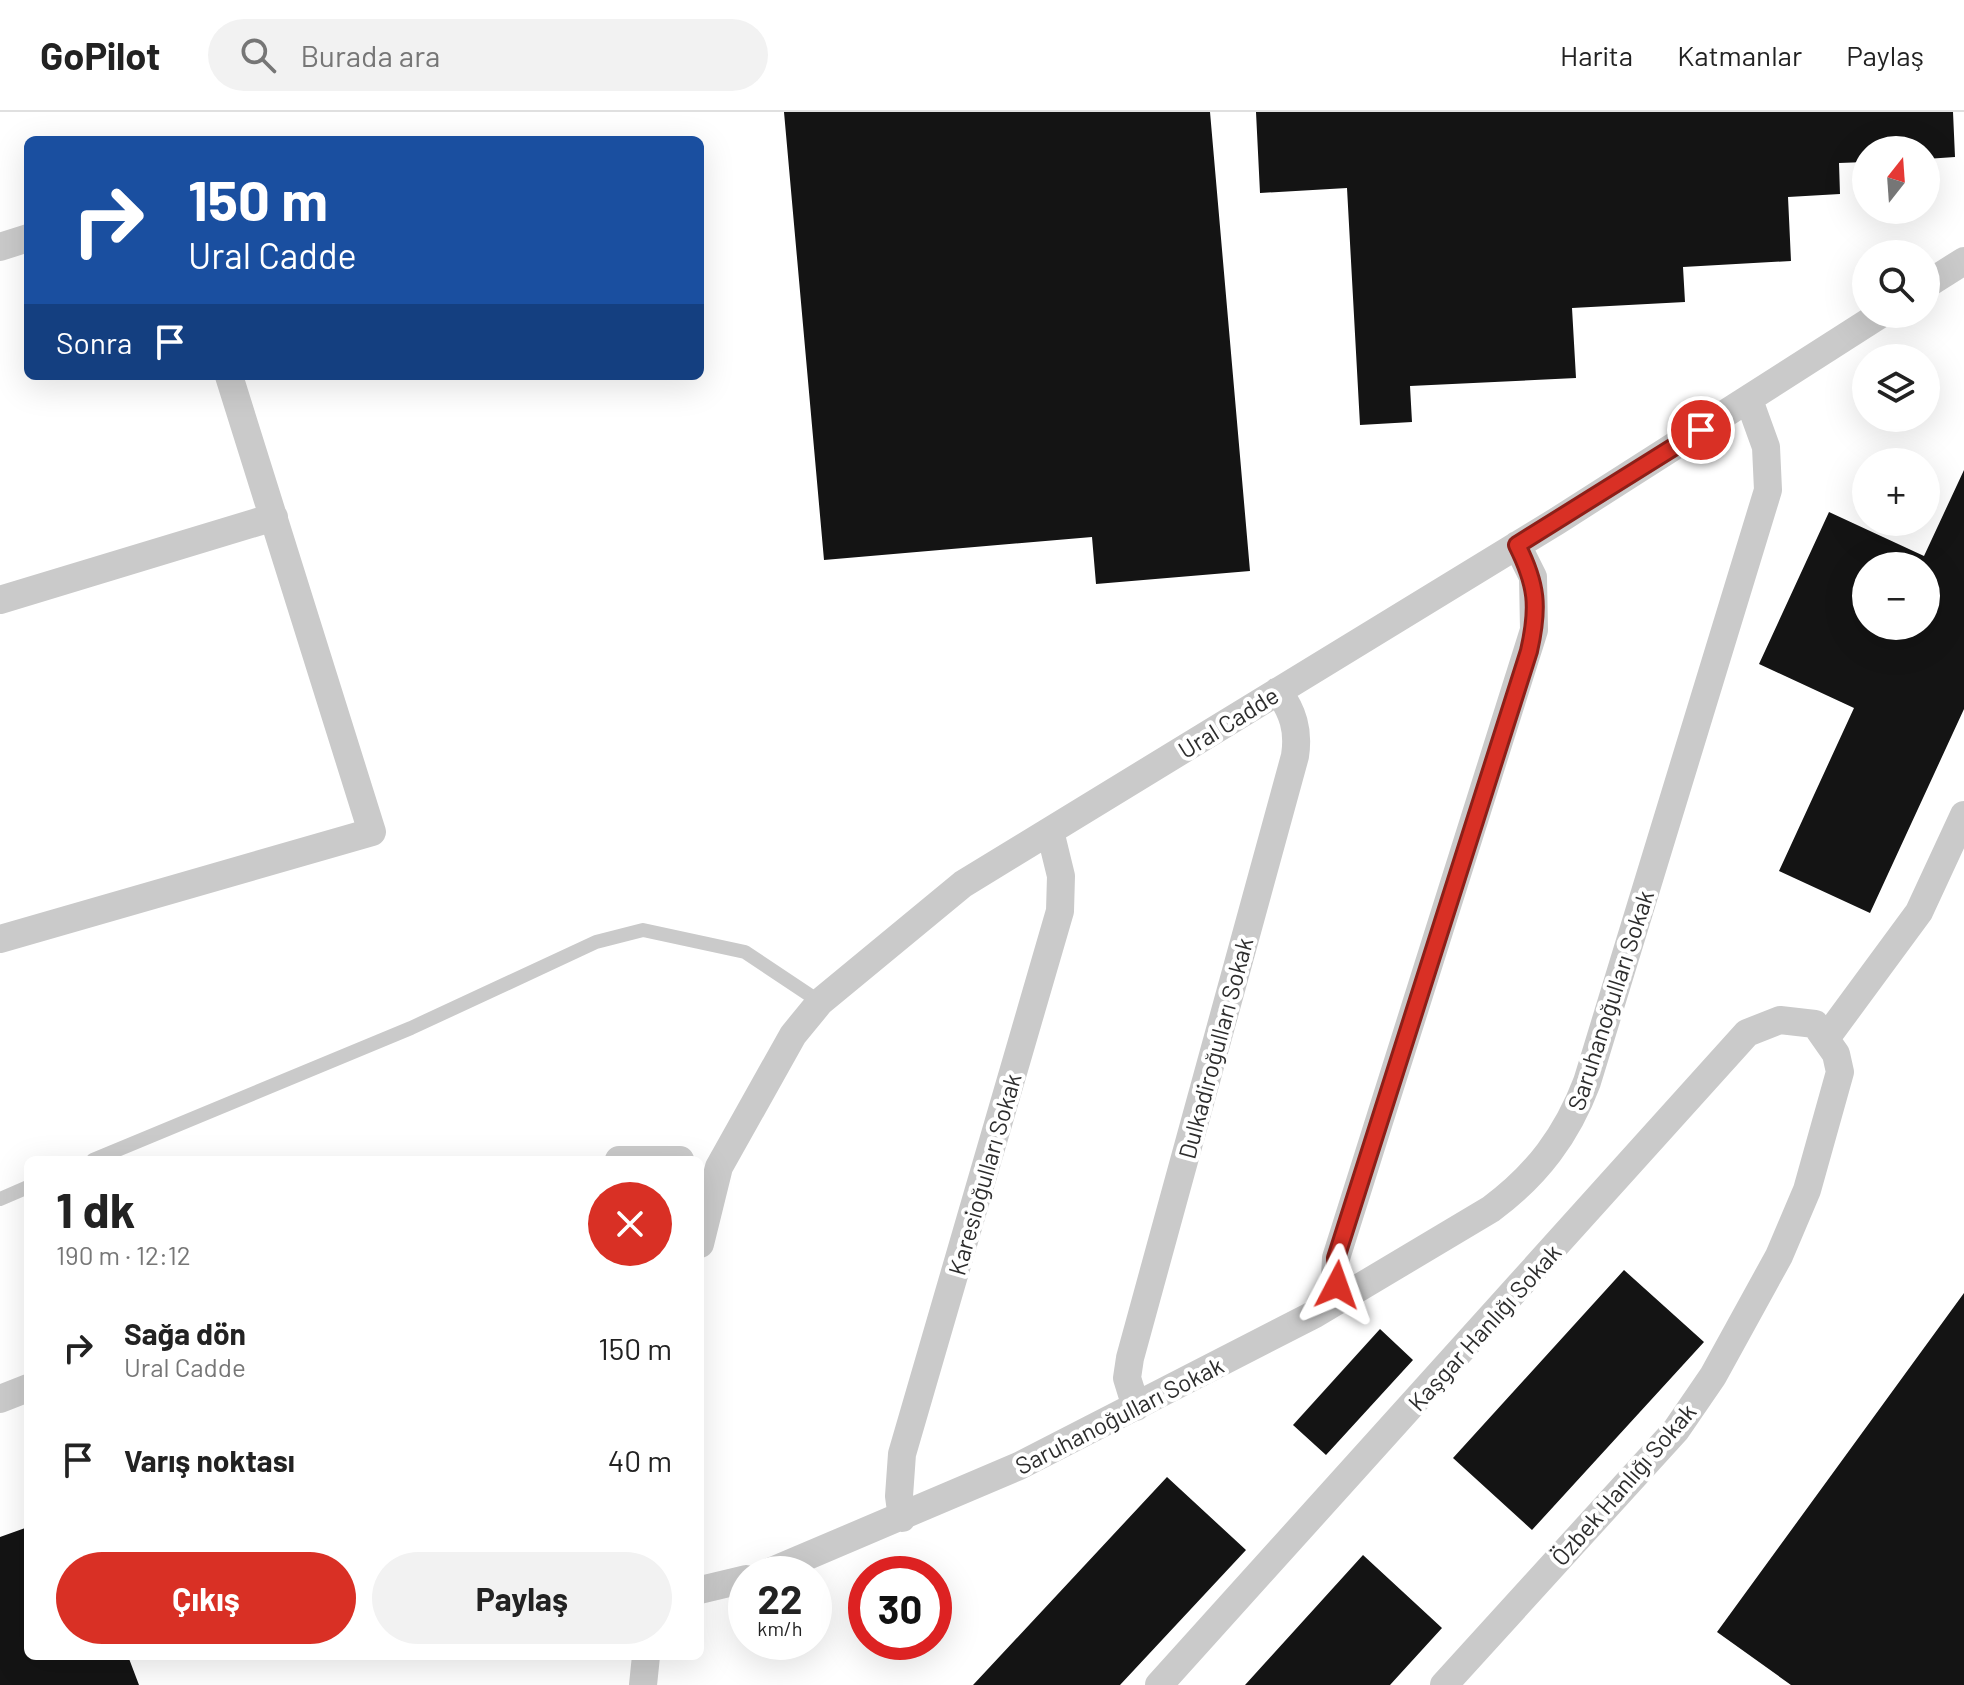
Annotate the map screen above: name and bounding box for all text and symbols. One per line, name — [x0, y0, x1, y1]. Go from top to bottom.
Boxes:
search box — [208, 19, 768, 91]
text: GoPilot — [40, 32, 160, 78]
icon: search — [236, 33, 280, 77]
text: Burada ara — [300, 37, 440, 73]
text: Harita — [1560, 38, 1633, 72]
text: Katmanlar — [1677, 38, 1802, 72]
text: Paylaş — [1846, 38, 1924, 72]
north arrow — [1852, 136, 1940, 224]
map controls — [1852, 136, 1940, 640]
text: 150 m — [188, 165, 328, 232]
icon: right — [56, 168, 160, 272]
text: Ural Cadde — [188, 233, 357, 276]
button: search — [1852, 240, 1940, 328]
icon: arrive — [148, 320, 192, 364]
text: Sonra — [56, 324, 132, 360]
button: layers — [1852, 344, 1940, 432]
pin — [1667, 396, 1735, 464]
icon: arrive — [1679, 408, 1723, 452]
button: + — [1852, 448, 1940, 536]
button: − — [1852, 552, 1940, 640]
street label: Ural Cadde — [1173, 680, 1283, 764]
street label: Saruhanoğulları Sokak — [1561, 886, 1659, 1114]
street label: Dulkadiroğulları Sokak — [1172, 934, 1258, 1162]
street label: Karesioğulları Sokak — [941, 1070, 1027, 1278]
text: 1 dk — [56, 1180, 135, 1238]
button: close — [588, 1182, 672, 1266]
street label: Kaşgar Hanlığı Sokak — [1401, 1238, 1567, 1416]
text: 190 m · 12:12 — [56, 1239, 191, 1270]
position arrow — [1295, 1243, 1379, 1327]
text: Sağa dön — [124, 1315, 246, 1351]
icon: right — [56, 1326, 100, 1370]
text: 150 m — [598, 1330, 672, 1366]
street label: Saruhanoğulları Sokak — [1010, 1350, 1228, 1480]
text: Ural Cadde — [124, 1351, 246, 1382]
street label: Özbek Hanlığı Sokak — [1545, 1397, 1701, 1571]
icon: arrive — [56, 1438, 100, 1482]
text: Varış noktası — [124, 1442, 295, 1478]
text: 40 m — [608, 1442, 672, 1478]
button: Çıkış — [56, 1552, 356, 1644]
button: Paylaş — [372, 1552, 672, 1644]
speed limit sign: 30 — [848, 1556, 952, 1660]
text: 22 — [758, 1574, 802, 1622]
text: km/h — [757, 1616, 803, 1640]

